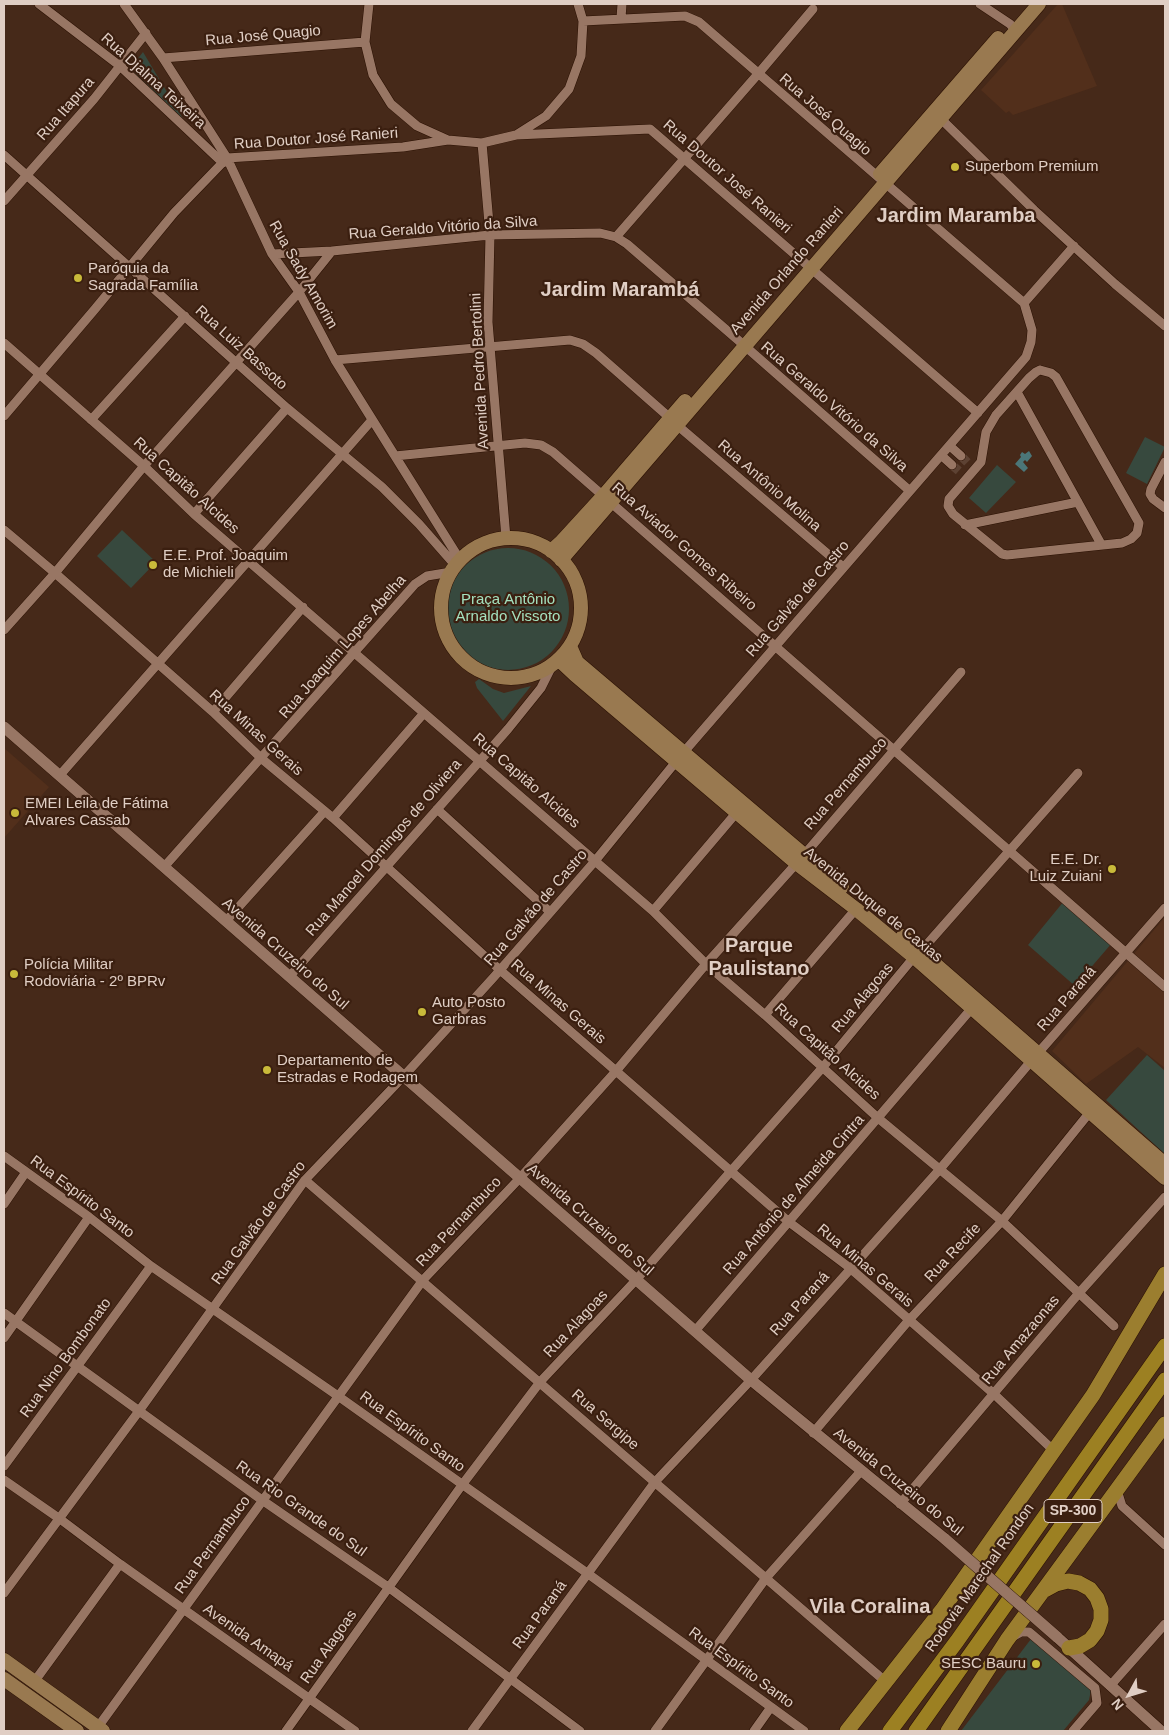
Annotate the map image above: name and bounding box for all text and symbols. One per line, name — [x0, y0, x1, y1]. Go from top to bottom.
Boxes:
street label: Rua José Quagio — [204, 22, 322, 50]
street label: Rua Djalma Teixeira — [97, 29, 209, 133]
street label: Rua José Quagio — [775, 70, 875, 160]
street label: Rua Itapura — [33, 74, 99, 144]
street label: Rua Doutor José Ranieri — [659, 116, 795, 238]
street label: Rua Doutor José Ranieri — [233, 124, 399, 154]
place label: Superbom Premium — [965, 158, 1098, 176]
marker: Superbom Premium — [949, 161, 961, 173]
street label: Avenida Orlando Ranieri — [727, 204, 847, 338]
district label: Jardim Maramba — [877, 204, 1035, 228]
street label: Rua Geraldo Vitório da Silva — [348, 212, 538, 244]
street label: Rua Sady Amorim — [265, 218, 341, 332]
place label: Paróquia da Sagrada Família — [88, 260, 198, 295]
marker: Paróquia da Sagrada Família — [72, 272, 84, 284]
district label: Jardim Marambá — [541, 278, 699, 302]
street label: Avenida Pedro Bertolini — [467, 292, 493, 450]
street label: Rua Luiz Bassoto — [191, 302, 291, 394]
street label: Rua Geraldo Vitório da Silva — [757, 338, 911, 476]
street label: Rua Capitão Alcides — [129, 434, 243, 538]
street label: Rua Antônio Molina — [714, 436, 824, 536]
street label: Rua Aviador Gomes Ribeiro — [608, 479, 760, 615]
street label: Rua Galvão de Castro — [743, 537, 853, 661]
place label: E.E. Prof. Joaquim de Michieli — [163, 547, 288, 582]
marker: E.E. Prof. Joaquim de Michieli — [147, 559, 159, 571]
street label: Rua Joaquim Lopes Abelha — [276, 572, 410, 722]
park label: Praça Antônio Arnaldo Vissoto — [456, 591, 560, 626]
street label: Rua Minas Gerais — [205, 686, 307, 780]
street label: Rua Capitão Alcides — [469, 730, 583, 832]
street label: Rua Pernambuco — [801, 734, 891, 834]
street label: Rua Manoel Domingos de Oliviera — [302, 756, 466, 940]
place label: EMEI Leila de Fátima Alvares Cassab — [25, 795, 168, 830]
marker: EMEI Leila de Fátima Alvares Cassab — [9, 807, 21, 819]
street label: Avenida Duque de Caxias — [800, 844, 946, 966]
street label: Rua Galvão de Castro — [481, 846, 591, 970]
place label: E.E. Dr. Luiz Zuiani — [1029, 851, 1102, 886]
marker: E.E. Dr. Luiz Zuiani — [1106, 863, 1118, 875]
street label: Avenida Cruzeiro do Sul — [218, 894, 352, 1014]
district label: Parque Paulistano — [708, 934, 810, 981]
place label: Polícia Militar Rodoviária - 2º BPRv — [24, 956, 165, 991]
street label: Rua Minas Gerais — [507, 956, 609, 1048]
street label: Rua Alagoas — [829, 959, 897, 1037]
street label: Rua Paraná — [1034, 963, 1100, 1035]
marker: Polícia Militar Rodoviária - 2º BPRv — [8, 968, 20, 980]
place label: Auto Posto Garbras — [432, 994, 505, 1029]
street label: Rua Capitão Alcides — [770, 1000, 884, 1104]
marker: Auto Posto Garbras — [416, 1006, 428, 1018]
place label: Departamento de Estradas e Rodagem — [277, 1052, 418, 1087]
marker: Departamento de Estradas e Rodagem — [261, 1064, 273, 1076]
street label: Rua Antônio de Almeida Cintra — [720, 1111, 868, 1279]
street label: Rua Espírito Santo — [26, 1152, 138, 1242]
street label: Rua Galvão de Castro — [208, 1158, 310, 1288]
street label: Avenida Cruzeiro do Sul — [523, 1160, 657, 1280]
street label: Rua Pernambuco — [413, 1173, 505, 1271]
street label: Rua Recife — [921, 1220, 985, 1286]
street label: Rua Minas Gerais — [813, 1221, 917, 1311]
street label: Rua Paraná — [767, 1268, 833, 1340]
street label: Rua Alagoas — [540, 1286, 612, 1362]
street label: Rua Amazaonas — [978, 1292, 1064, 1388]
street label: Rua Nino Bombonato — [17, 1295, 115, 1421]
street label: Rua Sergipe — [568, 1386, 642, 1454]
street label: Rua Espírito Santo — [356, 1388, 468, 1476]
street label: Avenida Cruzeiro do Sul — [830, 1424, 966, 1540]
street label: Rua Rio Grande do Sul — [232, 1457, 370, 1561]
street label: Rua Pernambuco — [171, 1492, 255, 1598]
street label: Rodovia Marechal Rondon — [922, 1500, 1038, 1656]
road number: SP-300 — [1044, 1500, 1102, 1522]
street label: Rua Paraná — [509, 1577, 571, 1653]
district label: Vila Coralina — [810, 1595, 930, 1619]
street label: Avenida Amapá — [200, 1600, 296, 1676]
street label: Rua Alagoas — [297, 1607, 361, 1687]
street label: Rua Espírito Santo — [685, 1624, 797, 1712]
place label: SESC Bauru — [941, 1655, 1026, 1673]
marker: SESC Bauru — [1030, 1658, 1042, 1670]
north arrow — [1104, 1670, 1154, 1720]
text: N — [1108, 1695, 1127, 1713]

